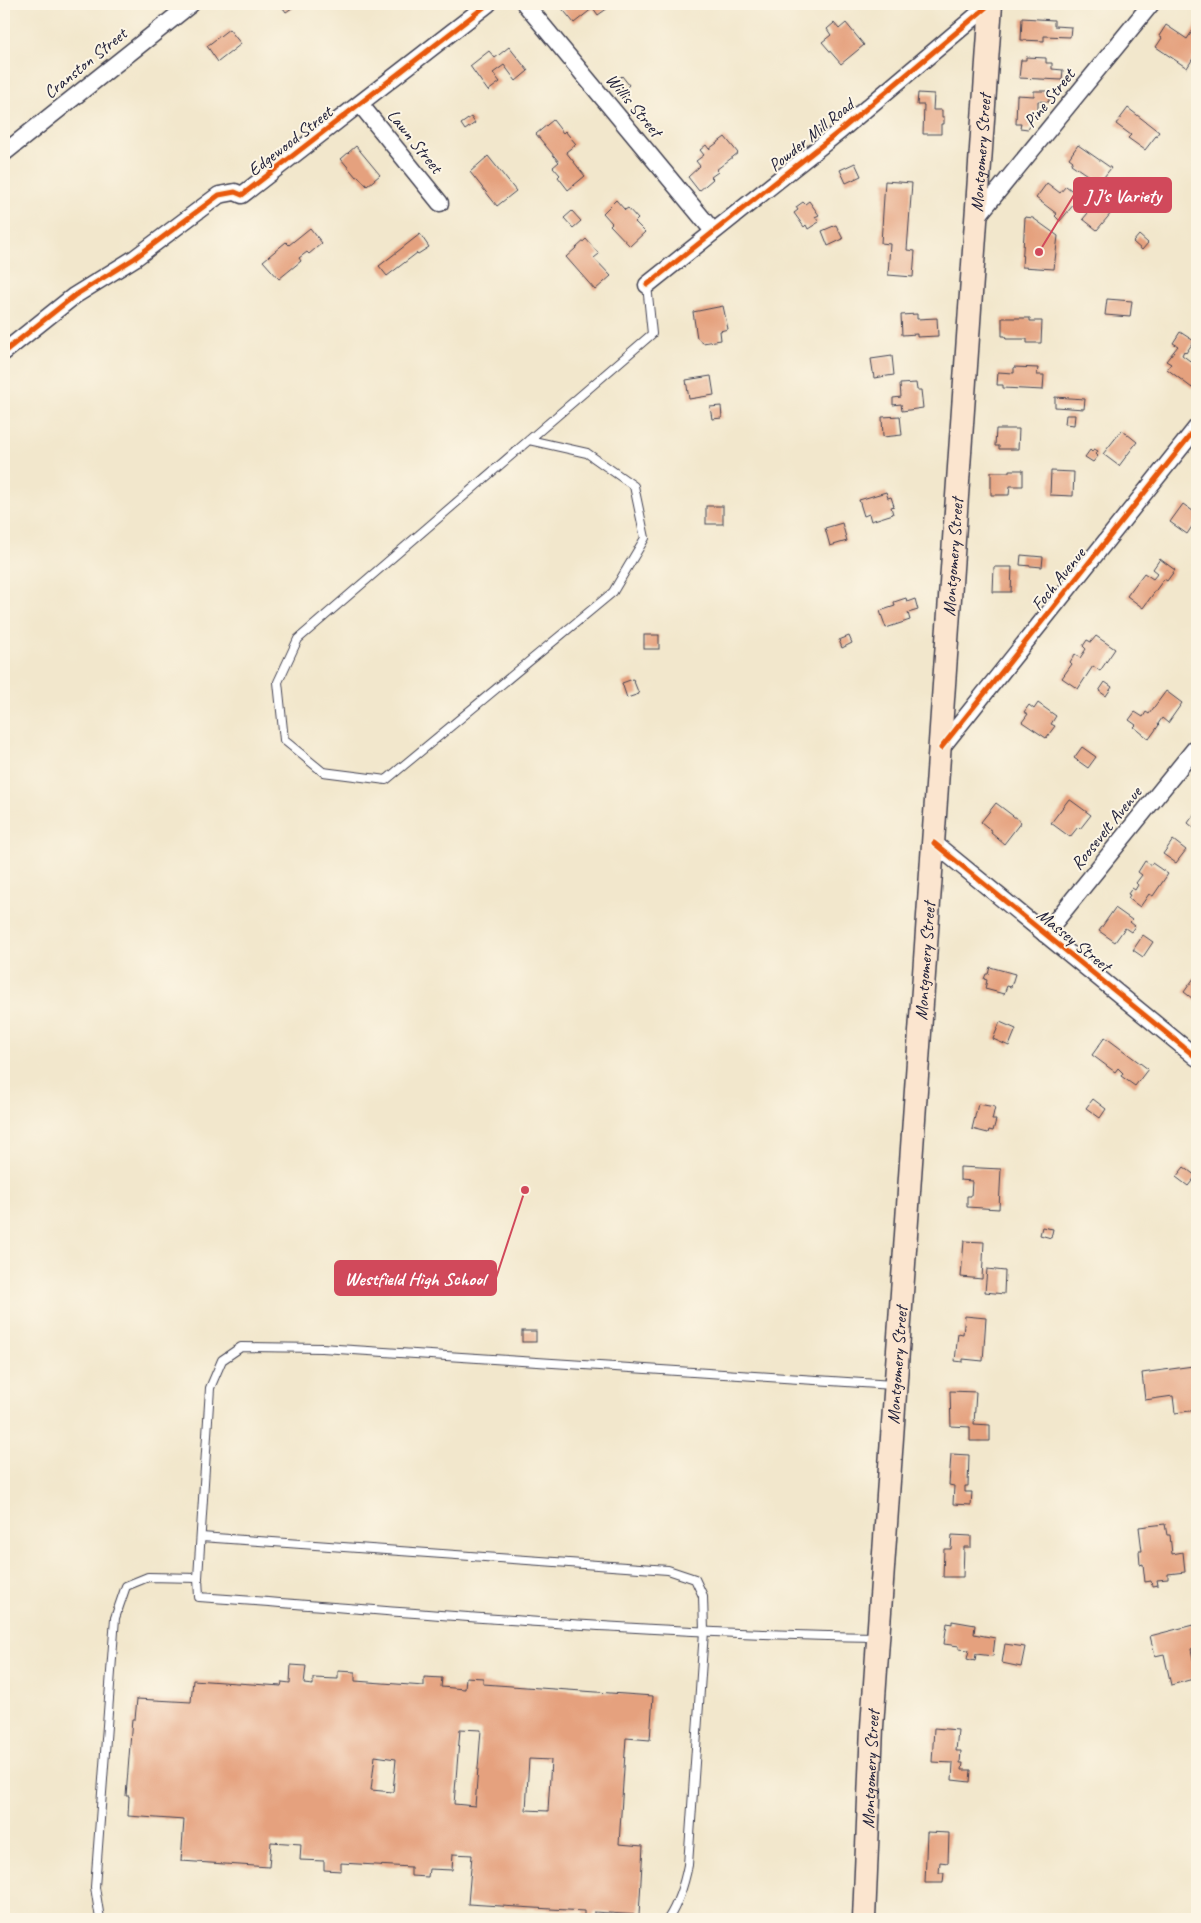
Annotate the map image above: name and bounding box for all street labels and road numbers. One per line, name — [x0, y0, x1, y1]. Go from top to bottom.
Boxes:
street label: Cranston Street — [39, 22, 133, 103]
street label: Pine Street — [1019, 63, 1081, 132]
street label: Willis Street — [601, 69, 669, 144]
street label: Montgomery Street — [966, 90, 996, 213]
street label: Powder Mill Road — [764, 92, 860, 176]
street label: Edgewood Street — [243, 100, 338, 181]
street label: Lawn Street — [383, 105, 449, 179]
street label: Montgomery Street — [938, 494, 968, 617]
street label: Foch Avenue — [1026, 542, 1091, 615]
street label: Roosevelt Avenue — [1066, 781, 1147, 874]
street label: Montgomery Street — [910, 898, 940, 1021]
street label: Massey Street — [1033, 904, 1118, 978]
street label: Montgomery Street — [882, 1302, 912, 1425]
street label: Montgomery Street — [857, 1706, 884, 1829]

